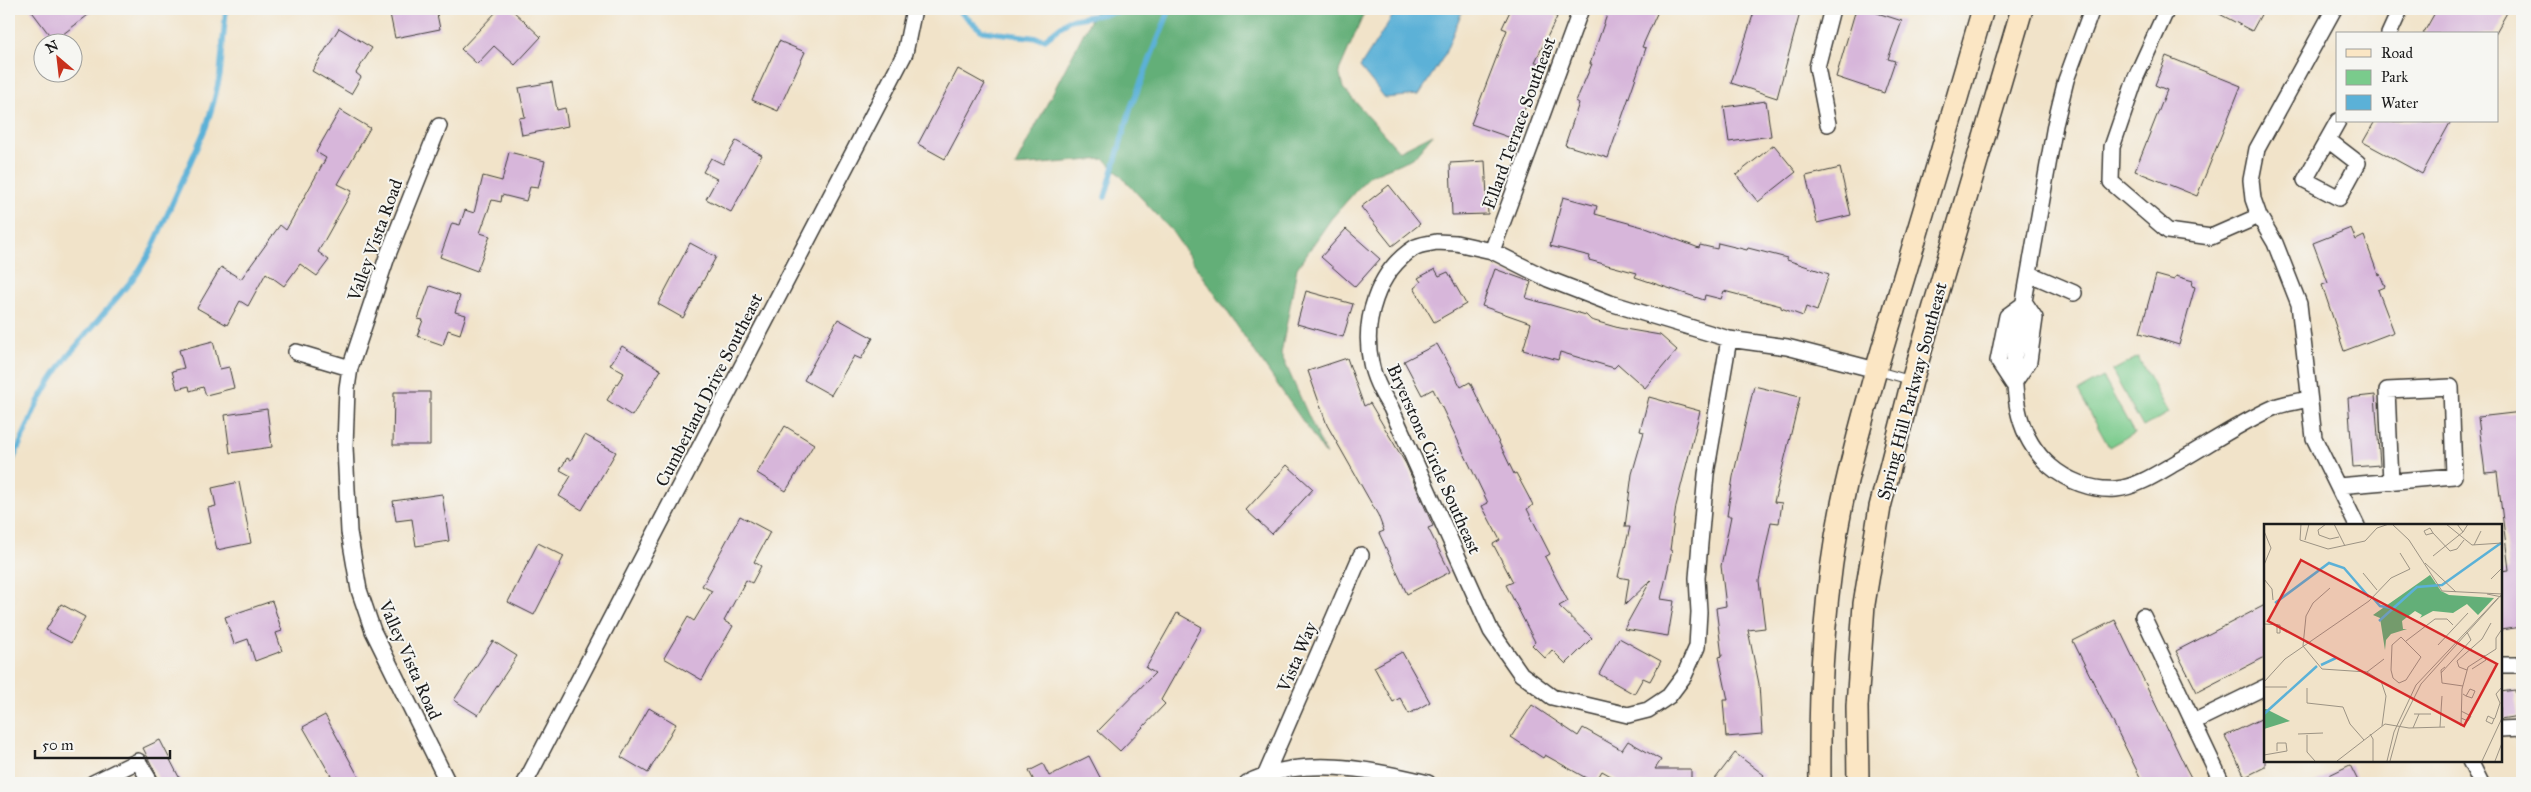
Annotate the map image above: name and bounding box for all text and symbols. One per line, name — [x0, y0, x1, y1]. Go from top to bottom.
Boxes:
north arrow — [32, 32, 82, 82]
legend — [2336, 32, 2498, 122]
street label: Ellard Terrace Southeast — [1478, 33, 1561, 212]
text: N — [43, 37, 61, 57]
text: Road — [2381, 44, 2413, 62]
text: Park — [2381, 68, 2408, 86]
text: Water — [2381, 94, 2418, 112]
street label: Valley Vista Road — [342, 176, 407, 305]
street label: Spring Hill Parkway Southeast — [1872, 279, 1953, 503]
street label: Cumberland Drive Southeast — [651, 289, 768, 490]
street label: Bryerstone Circle Southeast — [1382, 361, 1486, 558]
inset map — [2264, 524, 2501, 762]
street label: Valley Vista Road — [373, 596, 446, 723]
street label: Vista Way — [1272, 618, 1322, 696]
scale bar — [35, 727, 170, 759]
text: 50 m — [42, 736, 74, 754]

